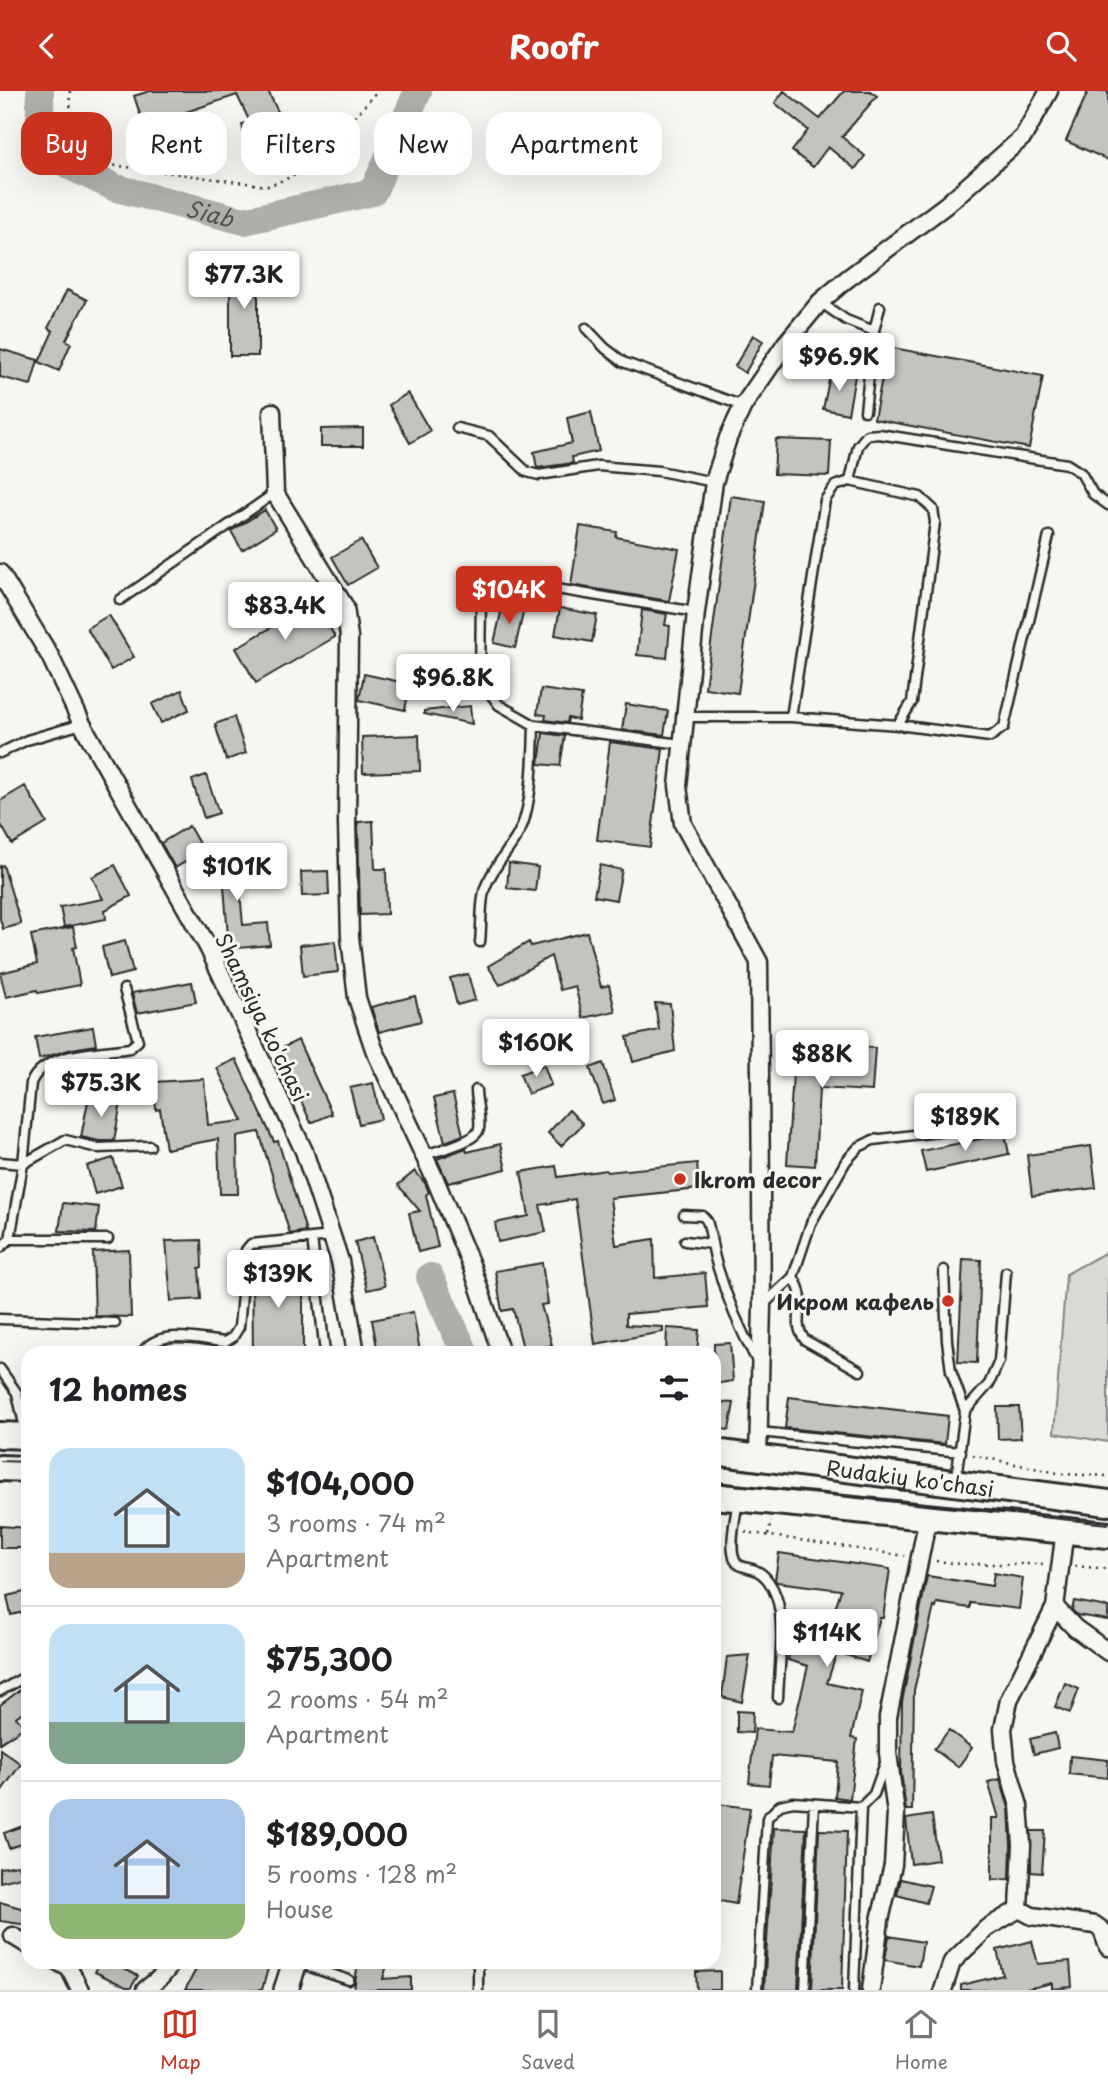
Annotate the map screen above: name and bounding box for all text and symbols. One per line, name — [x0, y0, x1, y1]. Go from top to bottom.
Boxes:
text: Roofr — [509, 22, 599, 70]
icon: back — [28, 27, 66, 65]
icon: search — [1042, 27, 1080, 65]
chip: Buy — [21, 112, 112, 175]
chip: Rent — [126, 112, 227, 175]
chip: Filters — [241, 112, 360, 175]
chip: New — [374, 112, 472, 175]
chip: Apartment — [486, 112, 662, 175]
water label: Siab — [182, 189, 239, 236]
pin: $77.3K — [187, 251, 301, 311]
text: $77.3K — [205, 256, 283, 291]
pin: $96.9K — [782, 334, 896, 393]
text: $96.9K — [799, 338, 879, 373]
pin: $104K — [460, 567, 558, 626]
text: $104K — [472, 571, 546, 606]
pin: $83.4K — [228, 582, 342, 642]
text: $83.4K — [244, 587, 326, 622]
pin: $96.8K — [396, 655, 510, 714]
text: $96.8K — [412, 659, 494, 694]
pin: $101K — [188, 843, 286, 903]
text: $101K — [202, 848, 272, 883]
street label: Shamsiya ko'chasi — [208, 927, 318, 1107]
pin: $160K — [487, 1019, 585, 1079]
text: $160K — [498, 1024, 574, 1059]
pin: $88K — [781, 1031, 863, 1090]
text: $88K — [792, 1035, 852, 1070]
pin: $75.3K — [44, 1059, 158, 1119]
text: $75.3K — [61, 1064, 141, 1099]
pin: $189K — [916, 1093, 1014, 1153]
text: $189K — [930, 1098, 1000, 1133]
place label: Ikrom decor — [694, 1163, 822, 1195]
marker: Ikrom decor — [672, 1171, 688, 1187]
pin: $139K — [229, 1251, 327, 1310]
text: $139K — [243, 1255, 313, 1290]
place label: Икром кафель — [777, 1285, 934, 1317]
marker: Икром кафель — [940, 1293, 956, 1309]
text: 12 homes — [49, 1366, 187, 1411]
icon: filters — [655, 1369, 693, 1407]
street label: Rudakiy ko'chasi — [825, 1451, 996, 1504]
text: $104,000 — [266, 1460, 414, 1505]
icon: home — [105, 1476, 189, 1560]
text: 3 rooms · 74 m² — [266, 1505, 446, 1540]
text: Apartment — [266, 1540, 389, 1575]
pin: $114K — [778, 1609, 876, 1669]
text: $114K — [792, 1614, 862, 1649]
text: $75,300 — [266, 1636, 393, 1681]
icon: home — [105, 1652, 189, 1736]
text: 2 rooms · 54 m² — [266, 1681, 449, 1716]
text: Apartment — [266, 1716, 389, 1751]
text: $189,000 — [266, 1811, 408, 1856]
icon: home — [105, 1827, 189, 1911]
text: 5 rooms · 128 m² — [266, 1856, 457, 1891]
text: House — [266, 1891, 333, 1926]
tab: Map — [160, 2005, 201, 2075]
tab: Saved — [521, 2005, 575, 2075]
tab: Home — [895, 2005, 948, 2075]

